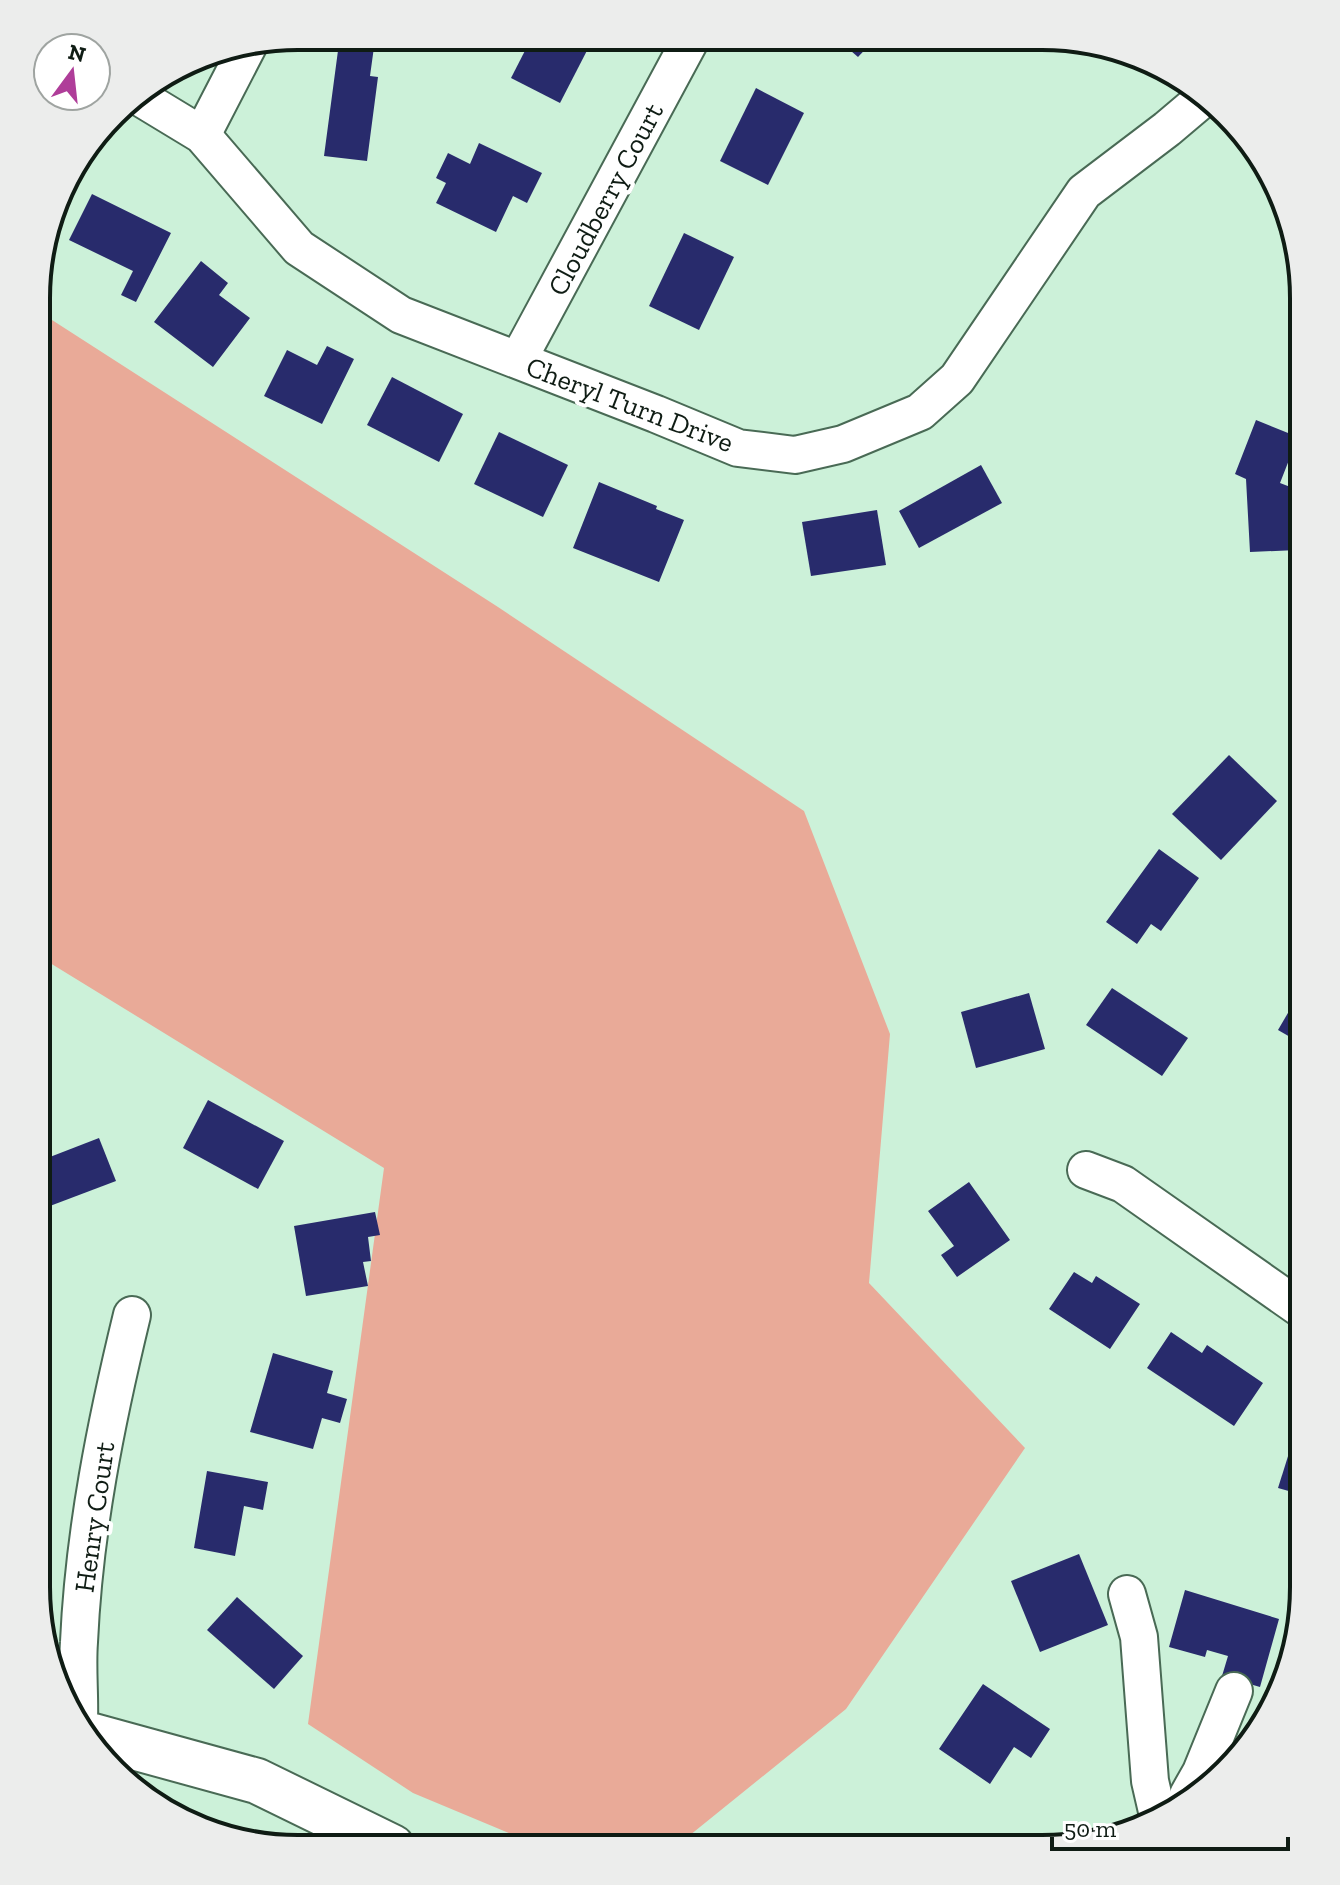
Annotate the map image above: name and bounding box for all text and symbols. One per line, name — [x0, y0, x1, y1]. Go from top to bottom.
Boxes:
north arrow — [32, 32, 112, 112]
text: N — [65, 38, 89, 68]
street label: Cloudberry Court — [541, 97, 670, 301]
street label: Cheryl Turn Drive — [522, 350, 738, 459]
street label: Henry Court — [68, 1439, 121, 1595]
scale bar — [1052, 1801, 1288, 1851]
text: 50 m — [1064, 1814, 1117, 1843]

